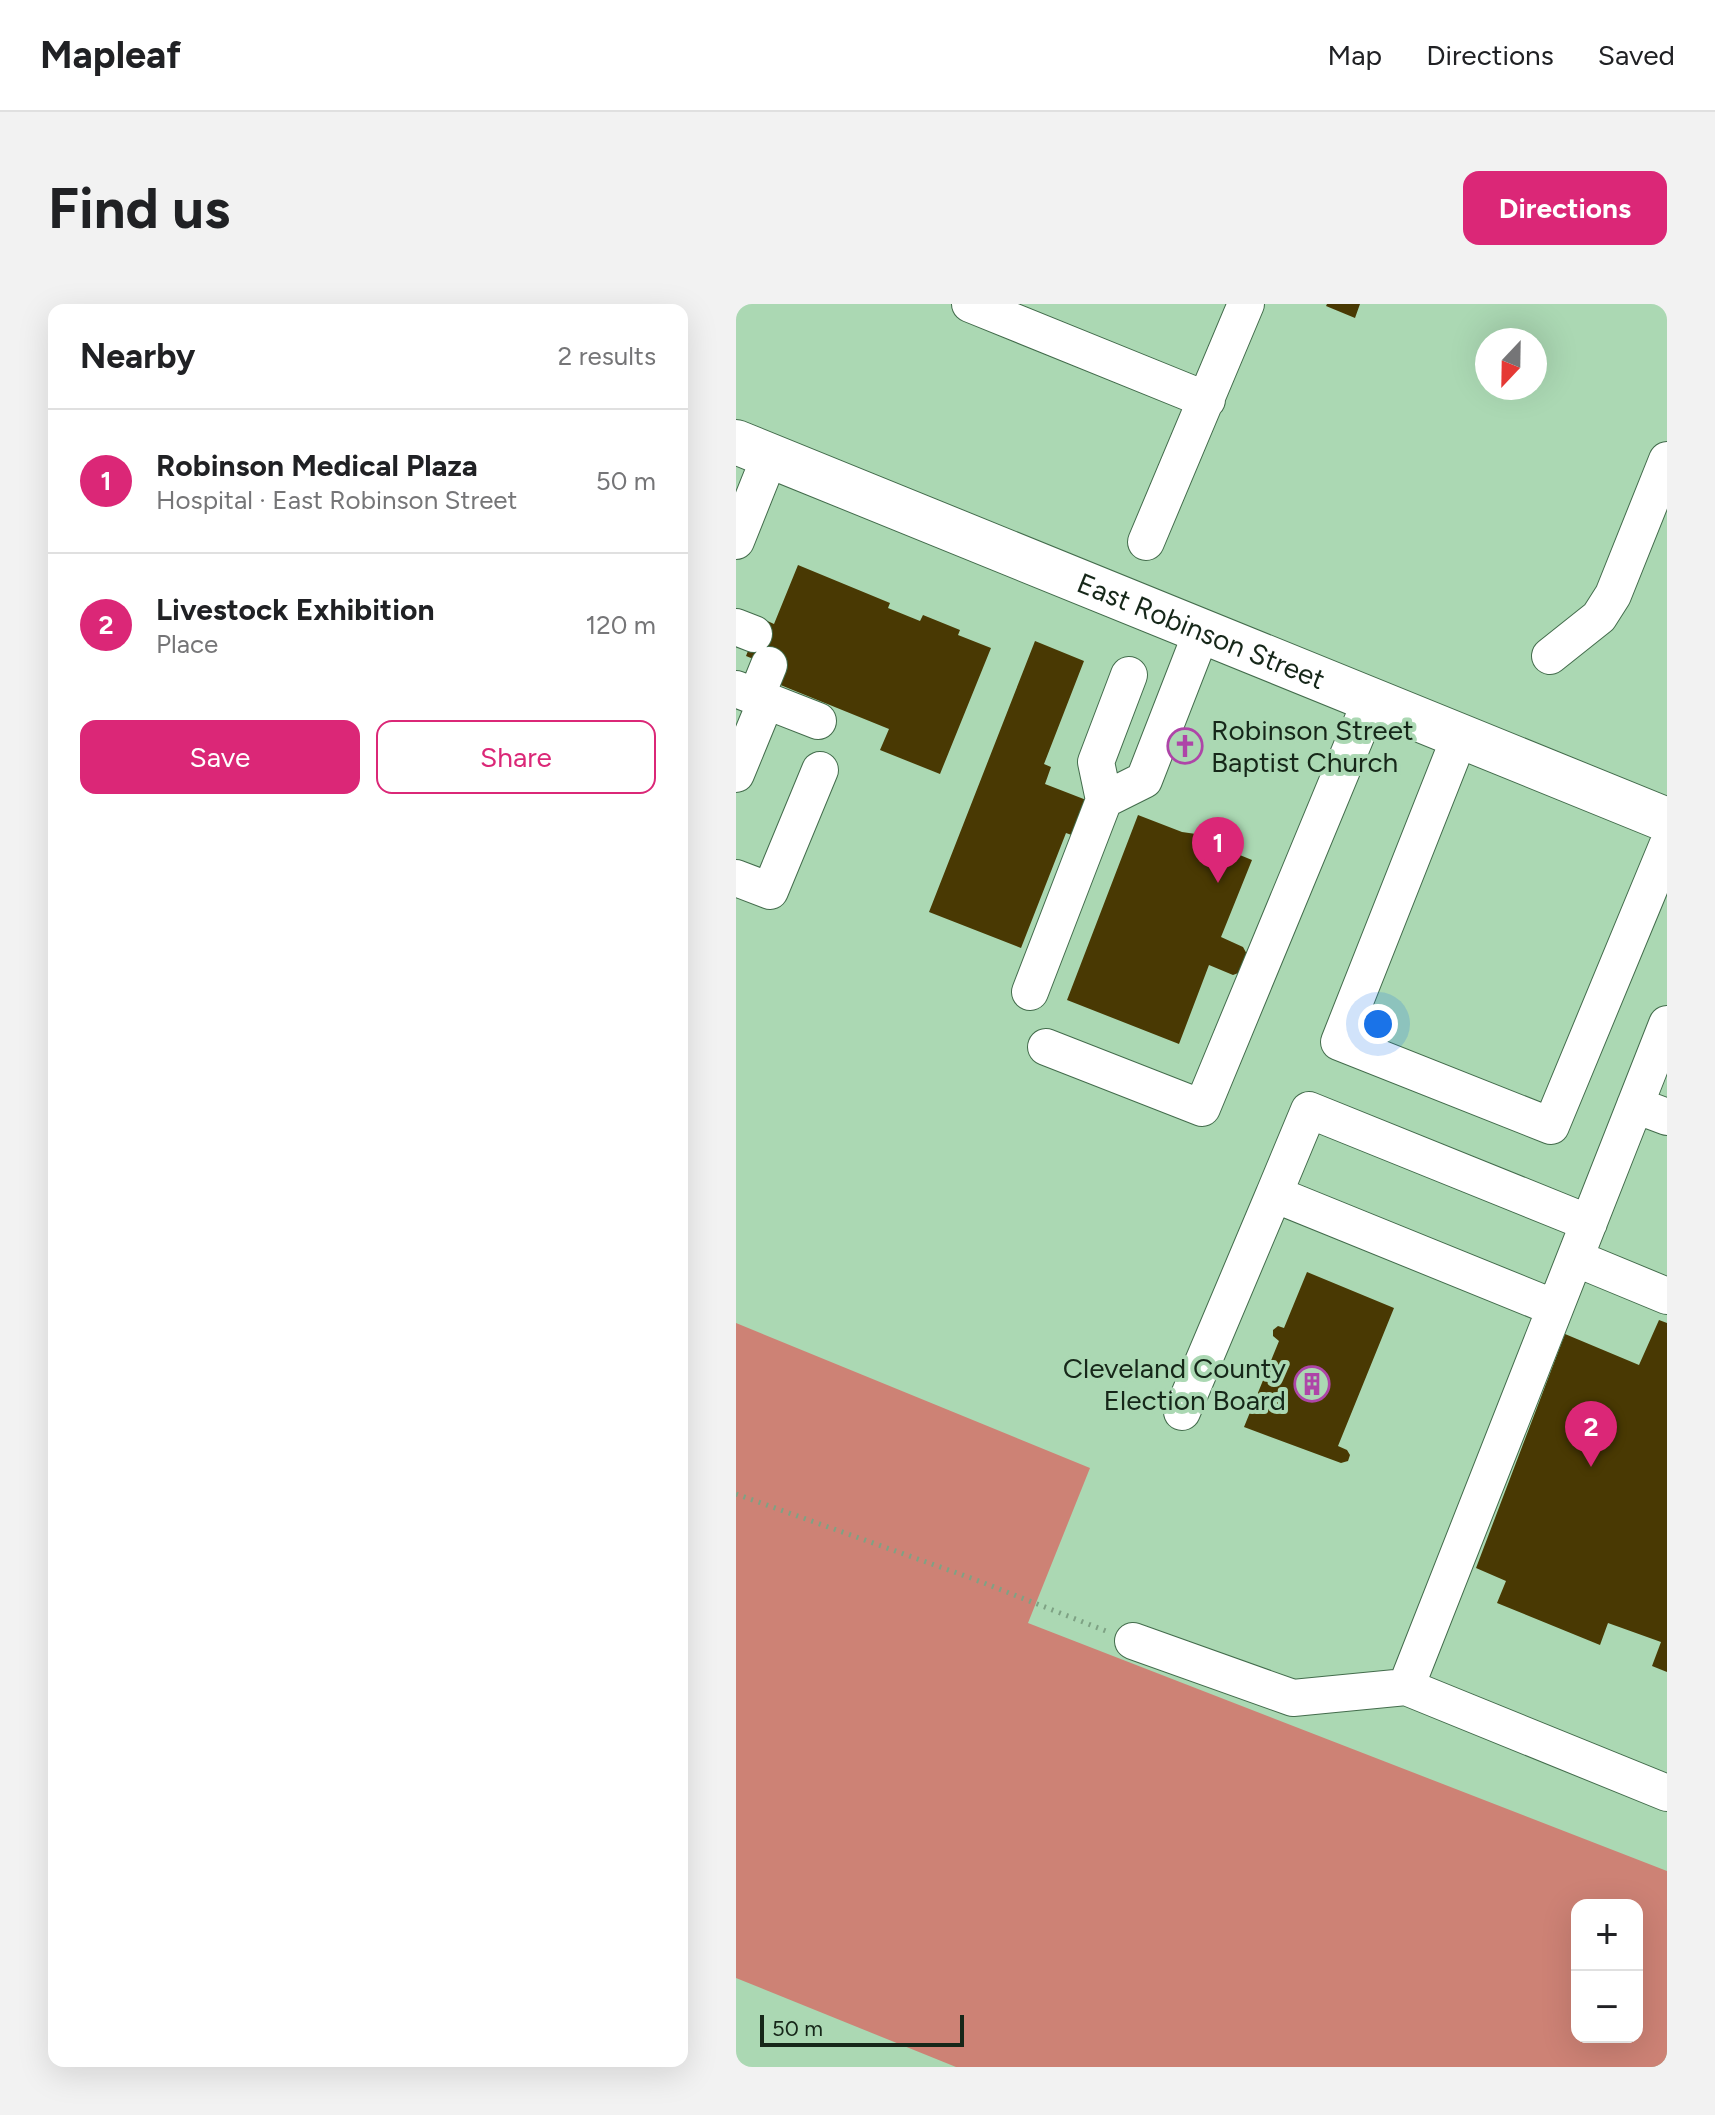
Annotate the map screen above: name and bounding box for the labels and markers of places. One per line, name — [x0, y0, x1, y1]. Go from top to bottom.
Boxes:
place label: Robinson Street Baptist Church — [1211, 713, 1414, 779]
church icon: Robinson Street Baptist Church — [1166, 727, 1204, 765]
pin: 1 — [1192, 817, 1244, 883]
place label: Cleveland County Election Board — [1063, 1351, 1286, 1417]
building icon: Cleveland County Election Board — [1293, 1365, 1331, 1403]
pin: 2 — [1565, 1401, 1617, 1467]

